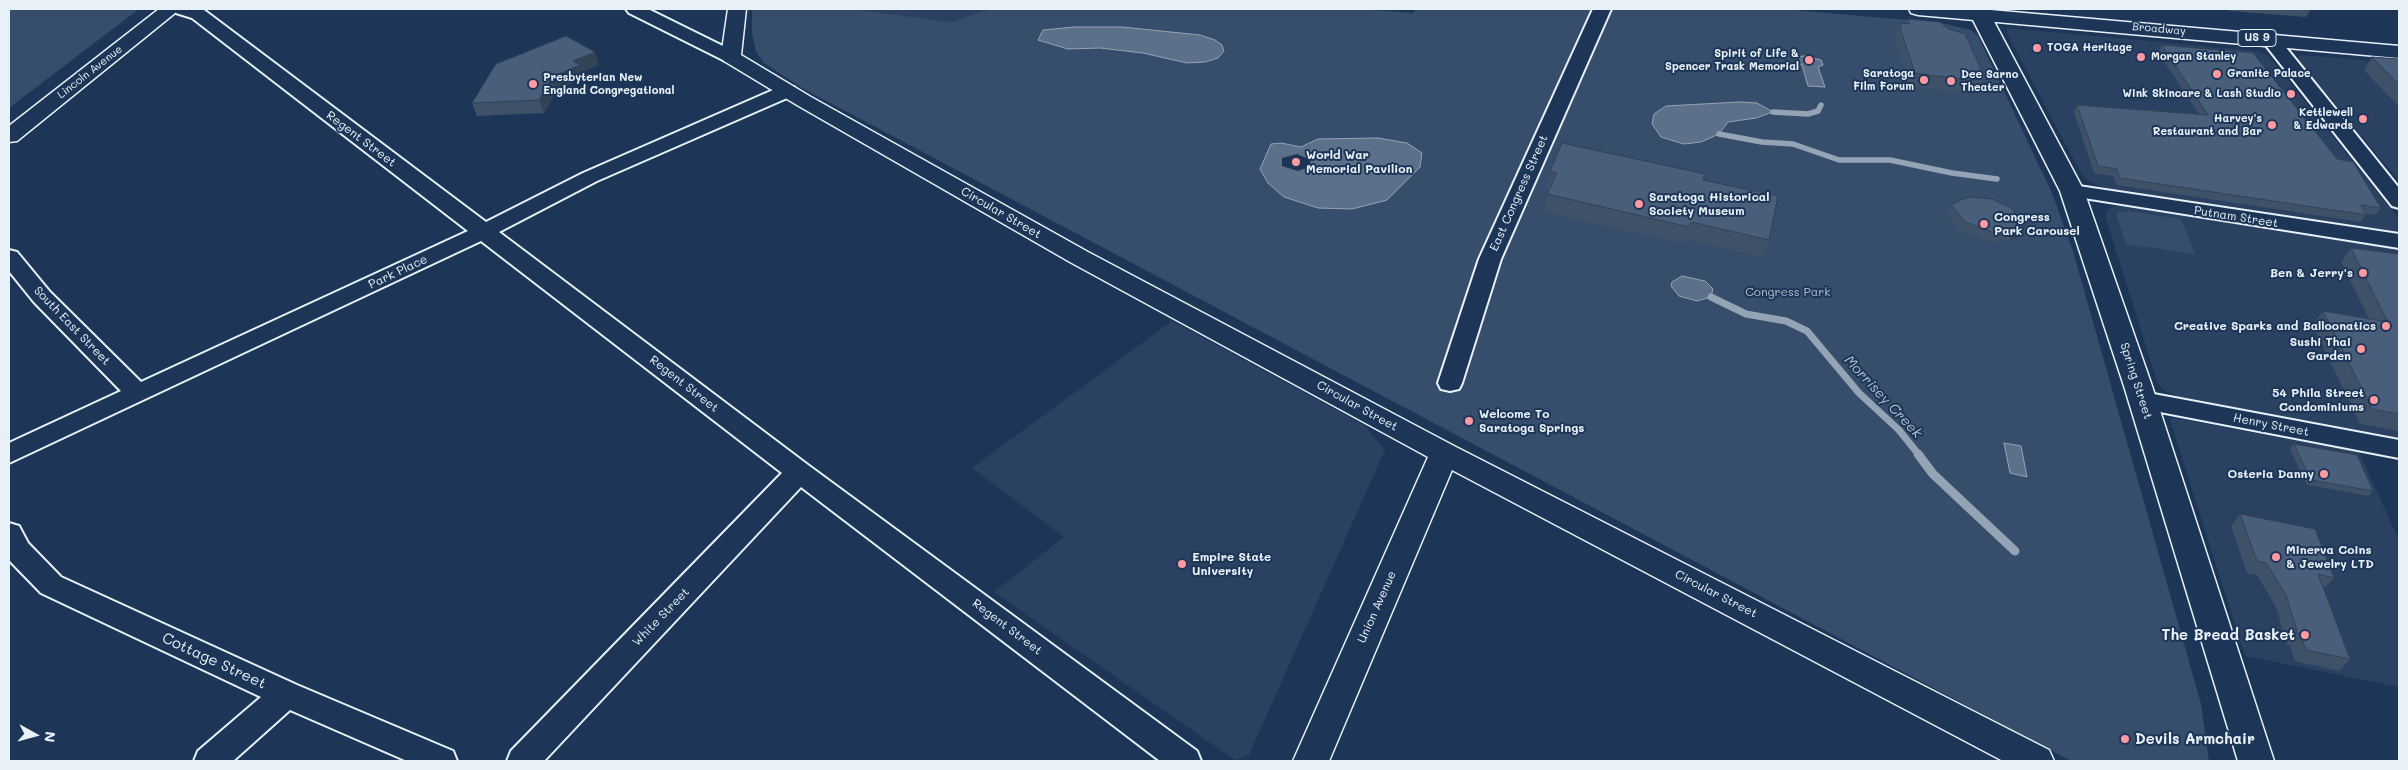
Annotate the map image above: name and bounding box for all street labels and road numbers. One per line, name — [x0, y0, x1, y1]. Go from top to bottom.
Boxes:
street label: Broadway — [2132, 20, 2186, 38]
road number: US 9 — [2238, 29, 2276, 46]
street label: Lincoln Avenue — [55, 43, 125, 101]
street label: Regent Street — [323, 108, 399, 170]
street label: East Congress Street — [1487, 133, 1551, 253]
street label: Circular Street — [958, 184, 1044, 242]
street label: Putnam Street — [2193, 203, 2279, 231]
street label: Park Place — [366, 252, 430, 292]
street label: South East Street — [31, 284, 113, 368]
street label: Spring Street — [2117, 341, 2155, 421]
street label: Regent Street — [647, 353, 721, 415]
street label: Circular Street — [1314, 378, 1400, 434]
street label: Henry Street — [2232, 411, 2310, 439]
street label: Circular Street — [1672, 567, 1760, 621]
street label: Union Avenue — [1355, 569, 1399, 645]
street label: White Street — [630, 585, 692, 649]
street label: Regent Street — [969, 596, 1045, 658]
street label: Cottage Street — [159, 629, 269, 693]

